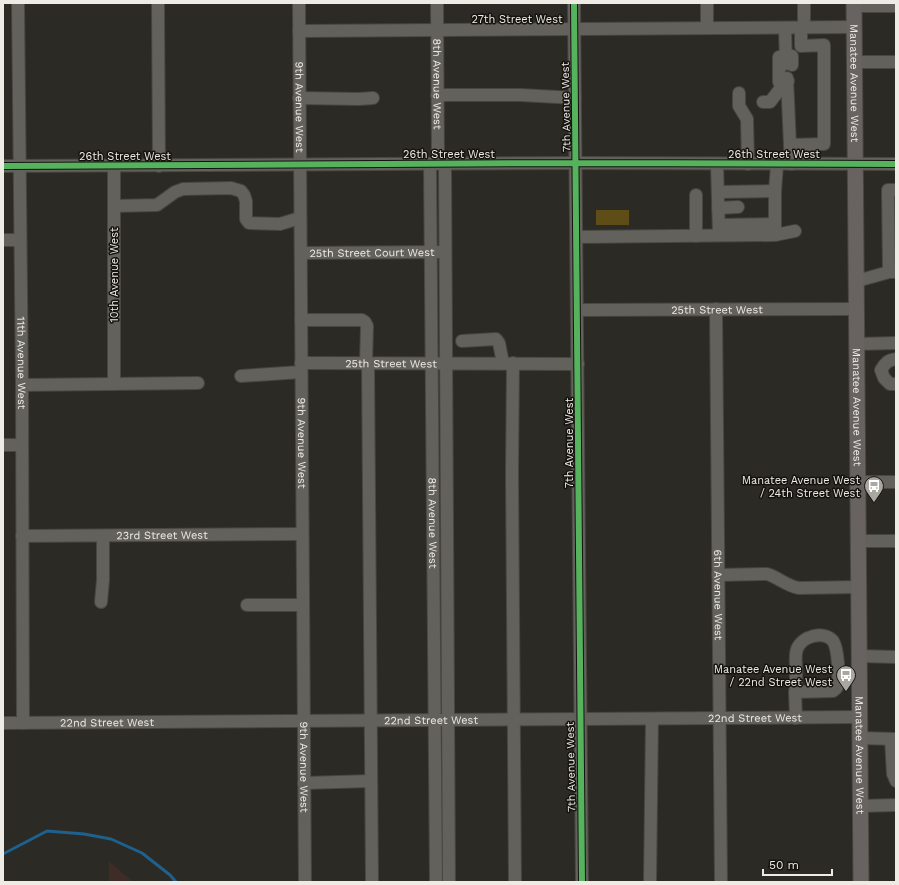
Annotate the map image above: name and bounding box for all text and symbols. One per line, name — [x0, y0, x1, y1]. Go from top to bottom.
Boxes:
street label: 27th Street West — [471, 13, 563, 26]
street label: Manatee Avenue West — [848, 24, 862, 143]
street label: 8th Avenue West — [431, 38, 444, 130]
street label: 9th Avenue West — [293, 61, 307, 153]
street label: 7th Avenue West — [559, 61, 573, 152]
street label: 26th Street West — [403, 148, 495, 161]
street label: 26th Street West — [728, 148, 820, 161]
street label: 26th Street West — [79, 150, 171, 163]
street label: 10th Avenue West — [108, 227, 121, 323]
street label: 25th Street Court West — [309, 246, 435, 259]
street label: 25th Street West — [671, 303, 763, 316]
street label: 11th Avenue West — [15, 317, 29, 410]
street label: Manatee Avenue West — [850, 348, 864, 467]
street label: 25th Street West — [345, 357, 437, 370]
street label: 9th Avenue West — [295, 397, 309, 489]
street label: 7th Avenue West — [563, 397, 576, 488]
place label: Manatee Avenue West / 24th Street West — [742, 474, 860, 500]
bus stop icon: Manatee Avenue West / 24th Street West — [863, 475, 885, 503]
street label: 8th Avenue West — [426, 477, 440, 569]
street label: 23rd Street West — [116, 528, 208, 542]
street label: 6th Avenue West — [712, 549, 725, 641]
place label: Manatee Avenue West / 22nd Street West — [714, 663, 832, 689]
bus stop icon: Manatee Avenue West / 22nd Street West — [835, 664, 857, 692]
street label: Manatee Avenue West — [853, 696, 867, 815]
street label: 22nd Street West — [708, 711, 802, 725]
street label: 22nd Street West — [384, 713, 478, 727]
street label: 22nd Street West — [60, 715, 154, 729]
street label: 9th Avenue West — [297, 721, 311, 813]
street label: 7th Avenue West — [564, 721, 578, 812]
scale bar — [763, 851, 832, 877]
text: 50 m — [769, 858, 799, 872]

